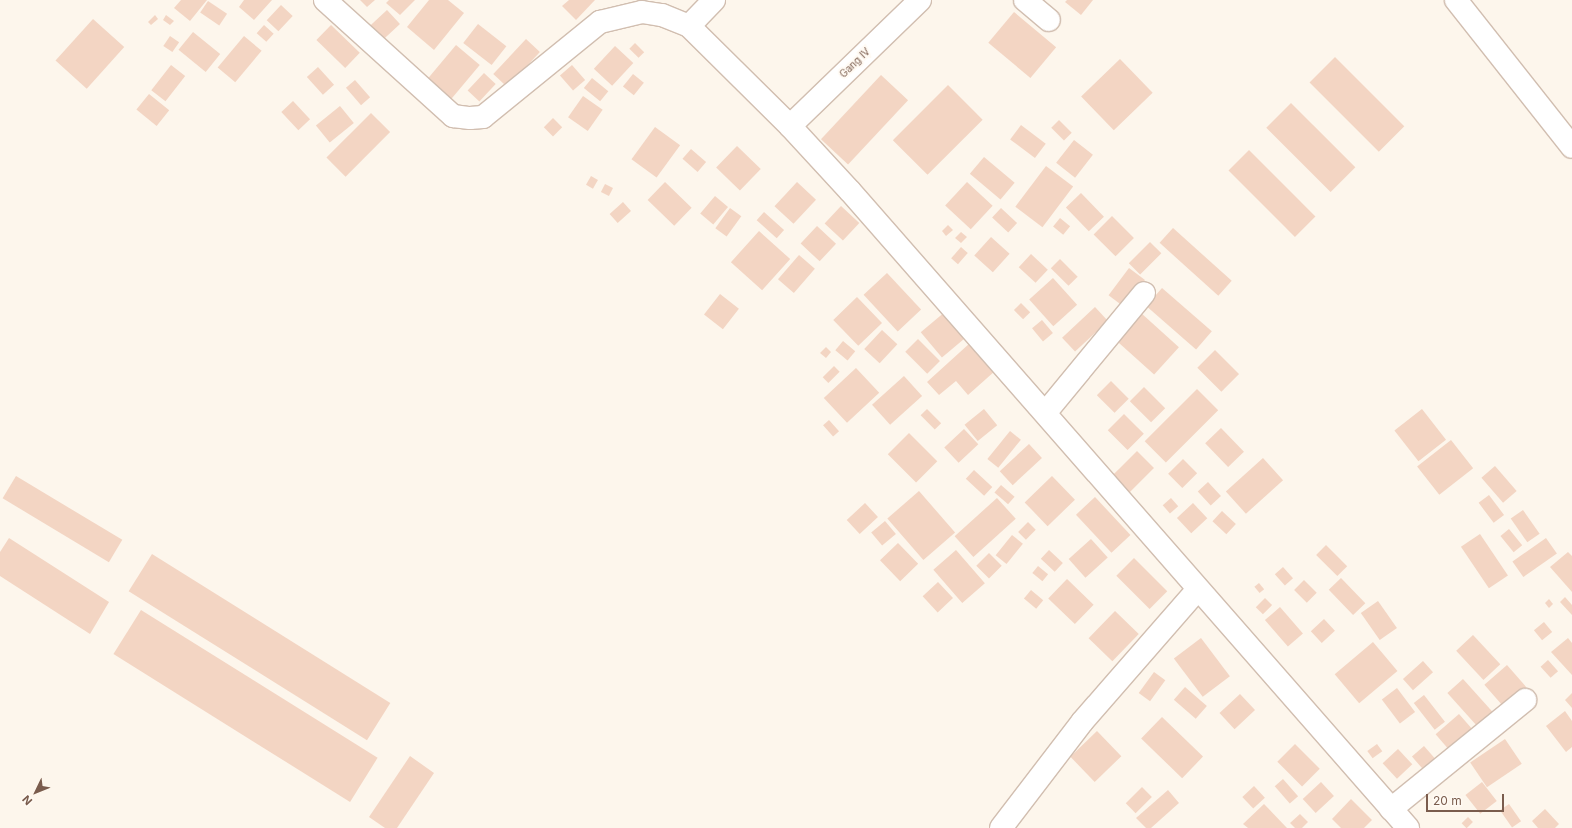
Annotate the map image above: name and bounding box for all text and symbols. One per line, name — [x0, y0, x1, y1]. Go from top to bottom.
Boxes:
street label: Gang IV — [837, 46, 873, 80]
north arrow — [16, 772, 56, 812]
scale bar — [1428, 786, 1506, 812]
text: N — [19, 792, 35, 808]
text: 20 m — [1433, 793, 1462, 808]

